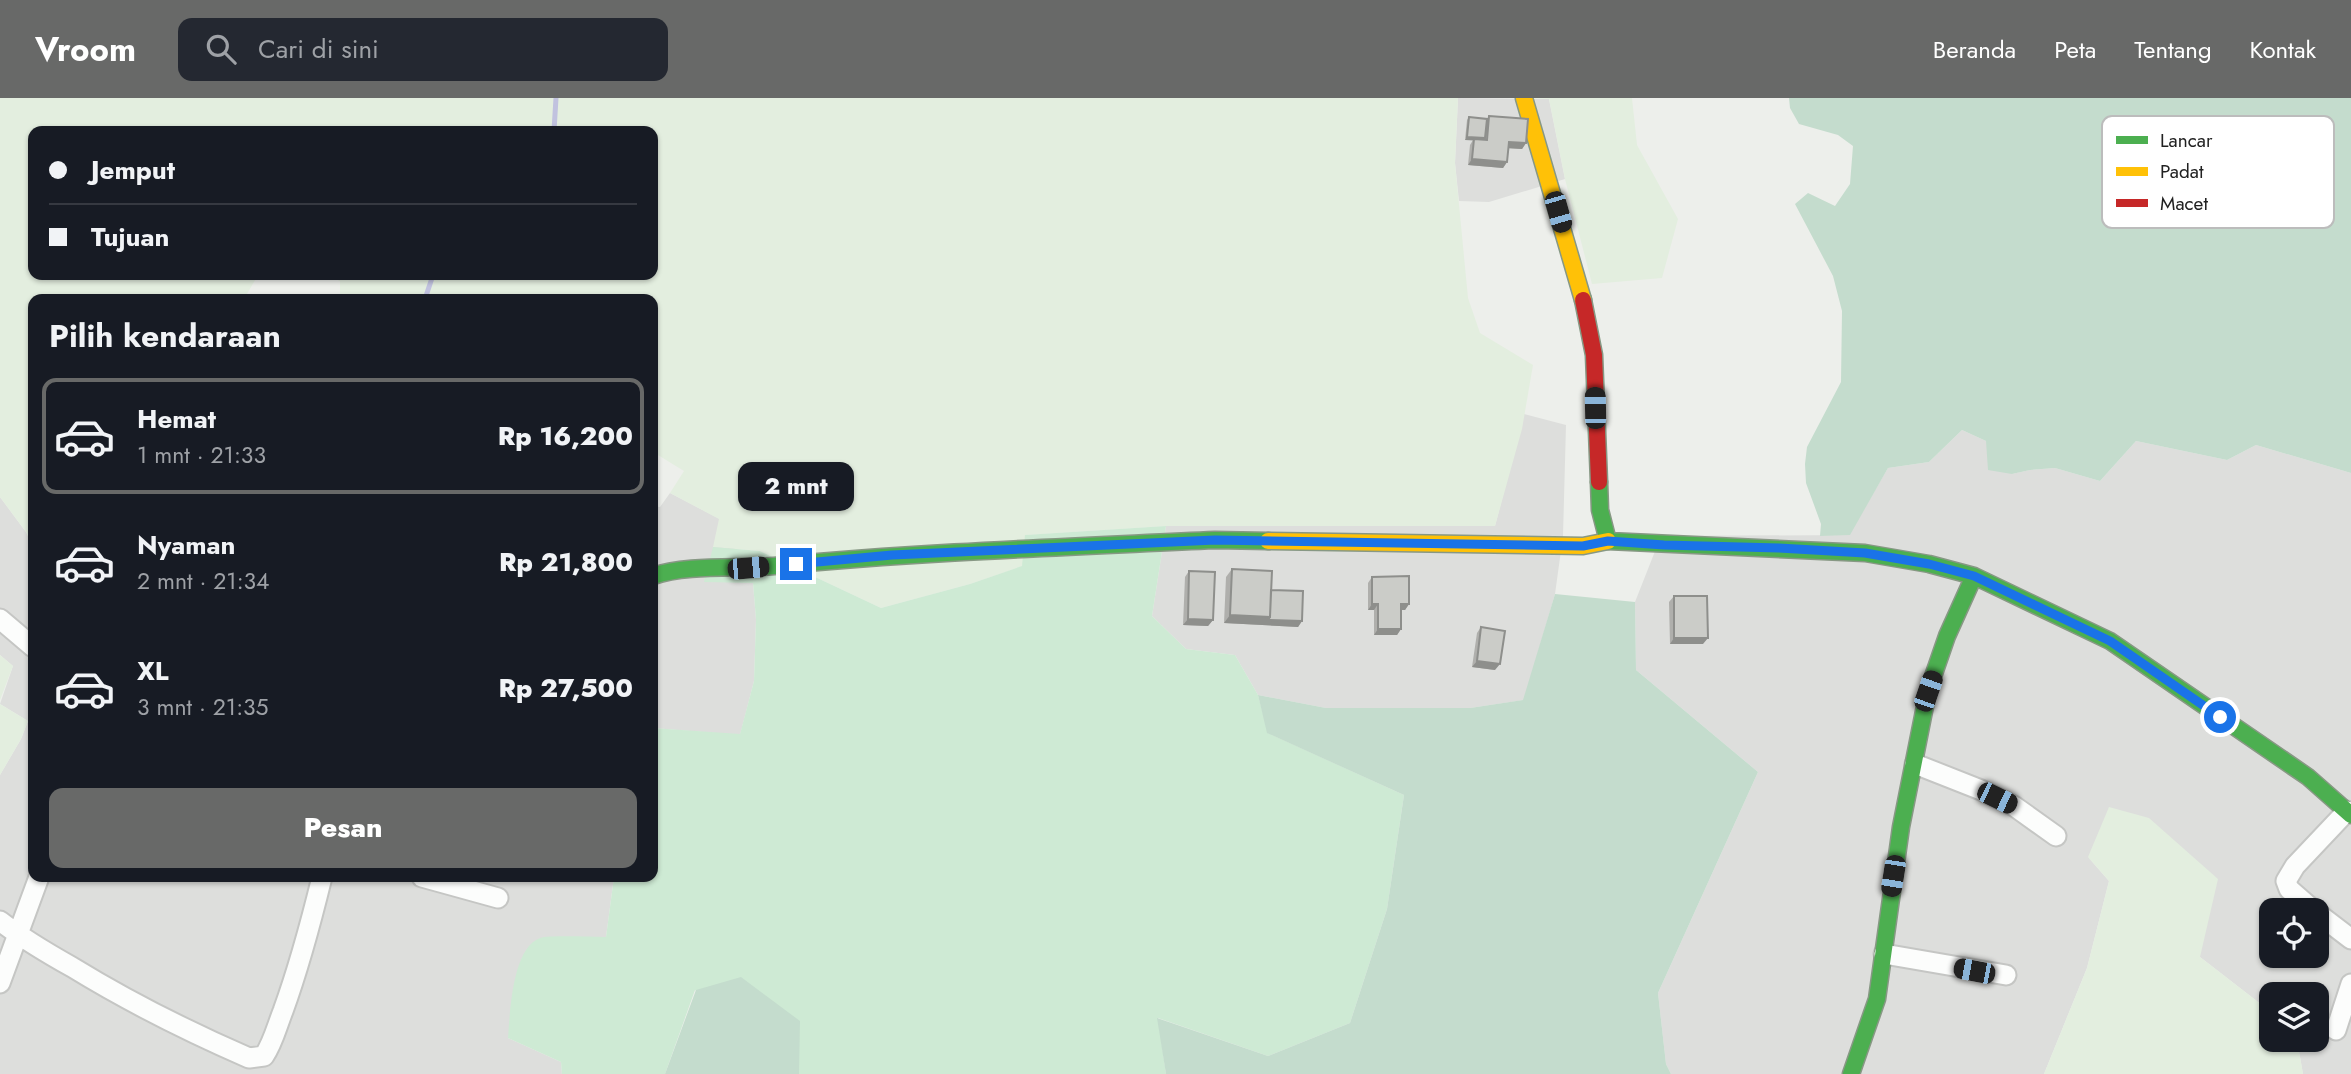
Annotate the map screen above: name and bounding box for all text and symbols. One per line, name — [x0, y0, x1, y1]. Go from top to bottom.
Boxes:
search box — [178, 18, 668, 81]
text: Vroom — [35, 26, 136, 73]
icon: search — [202, 30, 240, 68]
text: Cari di sini — [258, 30, 379, 68]
text: Beranda — [1933, 32, 2016, 67]
text: Peta — [2054, 32, 2096, 67]
text: Tentang — [2134, 32, 2212, 67]
text: Kontak — [2250, 32, 2316, 67]
legend — [2102, 116, 2334, 228]
text: Lancar — [2160, 127, 2213, 154]
text: Jemput — [91, 151, 175, 189]
text: Padat — [2160, 158, 2204, 185]
car — [1543, 189, 1574, 235]
text: Macet — [2160, 190, 2208, 217]
text: Tujuan — [91, 218, 169, 256]
text: Pilih kendaraan — [49, 313, 281, 359]
car — [1585, 387, 1606, 429]
text: Hemat — [137, 400, 216, 438]
icon: car — [53, 405, 116, 468]
text: Rp 16,200 — [498, 417, 633, 455]
text: 1 mnt · 21:33 — [137, 438, 266, 472]
callout: 2 mnt — [738, 462, 854, 512]
text: 2 mnt — [764, 469, 828, 503]
text: Nyaman — [137, 526, 236, 564]
icon: car — [53, 531, 116, 594]
text: Rp 21,800 — [499, 543, 633, 581]
route end — [780, 548, 812, 580]
car — [727, 556, 770, 580]
text: 2 mnt · 21:34 — [137, 564, 270, 598]
text: XL — [137, 652, 169, 690]
icon: car — [53, 657, 116, 720]
car — [1912, 668, 1945, 714]
text: Rp 27,500 — [499, 669, 633, 707]
text: 3 mnt · 21:35 — [137, 690, 269, 724]
route start — [2204, 701, 2236, 733]
car — [1974, 779, 2021, 817]
button: Pesan — [49, 788, 637, 868]
car — [1880, 854, 1907, 898]
map controls — [2259, 898, 2329, 1052]
button: locate — [2259, 898, 2329, 968]
car — [1952, 957, 1997, 985]
button: layers — [2259, 982, 2329, 1052]

